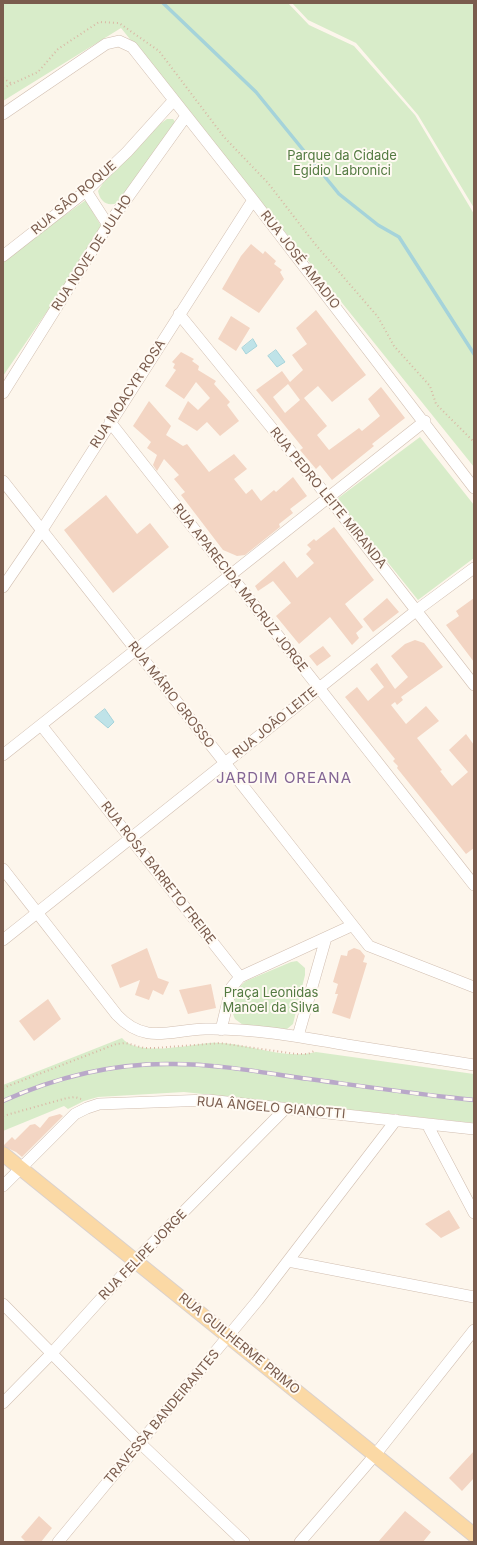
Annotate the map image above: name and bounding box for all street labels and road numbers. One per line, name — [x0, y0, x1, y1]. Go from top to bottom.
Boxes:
street label: RUA SÃO ROQUE — [28, 158, 120, 238]
street label: RUA NOVE DE JULHO — [49, 192, 135, 314]
street label: RUA JOSÉ AMADIO — [257, 208, 343, 312]
street label: RUA MOACYR ROSA — [87, 337, 169, 451]
street label: RUA PEDRO LEITE MIRANDA — [266, 424, 390, 572]
street label: RUA APARECIDA MACRUZ JORGE — [169, 501, 311, 675]
street label: RUA MÁRIO GROSSO — [124, 639, 218, 751]
street label: RUA JOÃO LEITE — [230, 684, 320, 762]
street label: RUA ROSA BARRETO FREIRE — [97, 799, 219, 947]
street label: RUA ÂNGELO GIANOTTI — [196, 1094, 346, 1122]
street label: RUA FELIPE JORGE — [96, 1207, 190, 1303]
street label: RUA GUILHERME PRIMO — [175, 1290, 303, 1398]
street label: TRAVESSA BANDEIRANTES — [101, 1347, 223, 1487]

